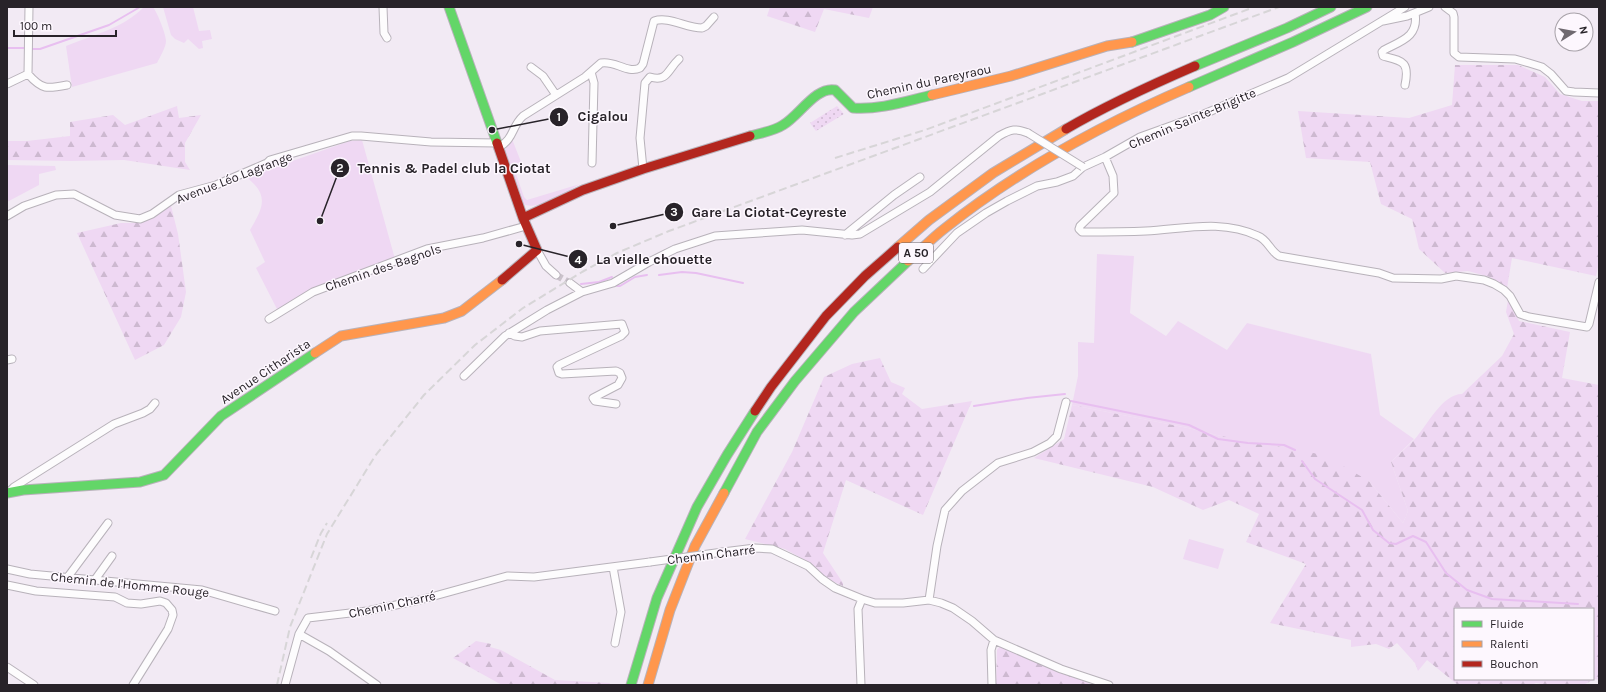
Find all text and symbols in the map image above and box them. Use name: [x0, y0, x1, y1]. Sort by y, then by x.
scale bar: [14, 12, 116, 38]
north arrow: [1554, 12, 1594, 52]
text: 100 m: [20, 19, 52, 33]
text: N: [1576, 25, 1590, 35]
street label: Chemin du Pareyraou: [866, 61, 993, 102]
street label: Chemin Sainte-Brigitte: [1126, 85, 1258, 152]
callout: Cigalou: [549, 104, 636, 130]
text: Cigalou: [578, 108, 628, 125]
text: 1: [557, 110, 561, 124]
street label: Avenue Léo Lagrange: [174, 148, 295, 207]
callout: Tennis & Padel club la Ciotat: [330, 155, 559, 181]
text: Tennis & Padel club la Ciotat: [357, 160, 551, 177]
text: 2: [336, 161, 344, 175]
callout: Gare La Ciotat-Ceyreste: [664, 199, 855, 225]
text: Gare La Ciotat-Ceyreste: [691, 204, 847, 221]
text: 3: [670, 205, 678, 219]
street label: Chemin des Bagnols: [323, 241, 443, 294]
road number: A 50: [899, 243, 933, 263]
callout: La vielle chouette: [568, 246, 720, 272]
text: La vielle chouette: [596, 251, 712, 268]
text: 4: [574, 253, 582, 267]
street label: Avenue Citharista: [218, 336, 313, 407]
street label: Chemin Charré: [666, 542, 756, 567]
street label: Chemin de l'Homme Rouge: [50, 569, 210, 600]
street label: Chemin Charré: [347, 588, 437, 621]
legend: [1454, 608, 1594, 680]
text: Fluide: [1490, 617, 1524, 631]
text: Ralenti: [1490, 637, 1529, 651]
text: Bouchon: [1490, 657, 1539, 671]

